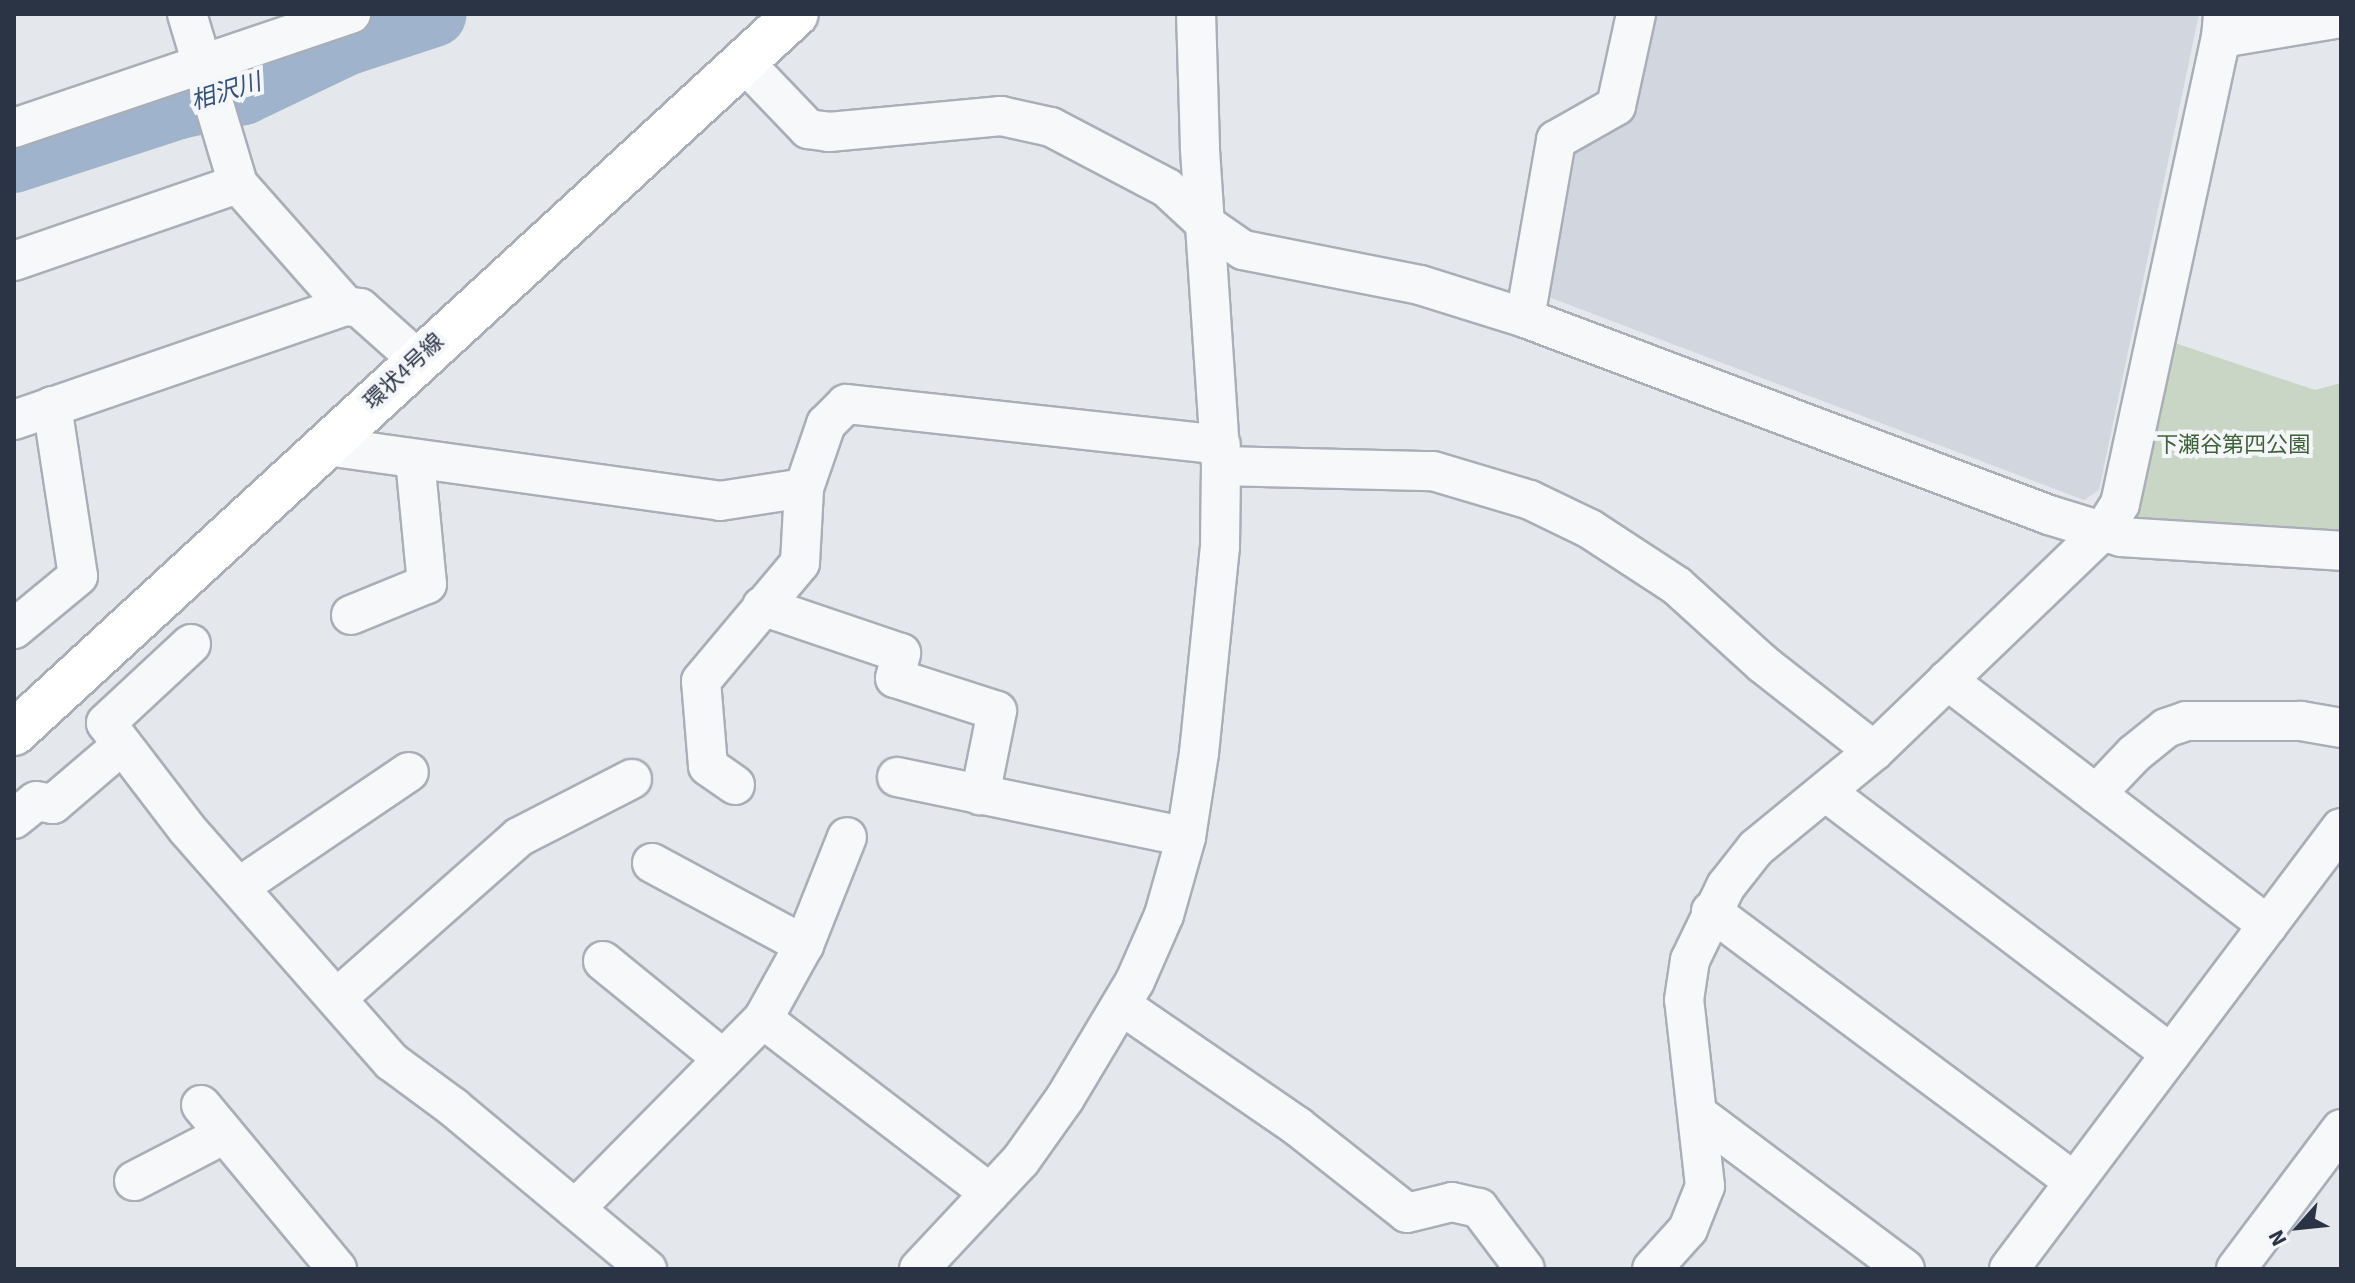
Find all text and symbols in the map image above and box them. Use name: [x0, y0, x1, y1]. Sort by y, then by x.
water label: 相沢川: [187, 68, 265, 116]
street label: 環状4号線: [359, 329, 449, 415]
park label: 下瀬谷第四公園: [2156, 433, 2310, 459]
north arrow: [2259, 1187, 2339, 1267]
text: N: [2260, 1224, 2295, 1252]

